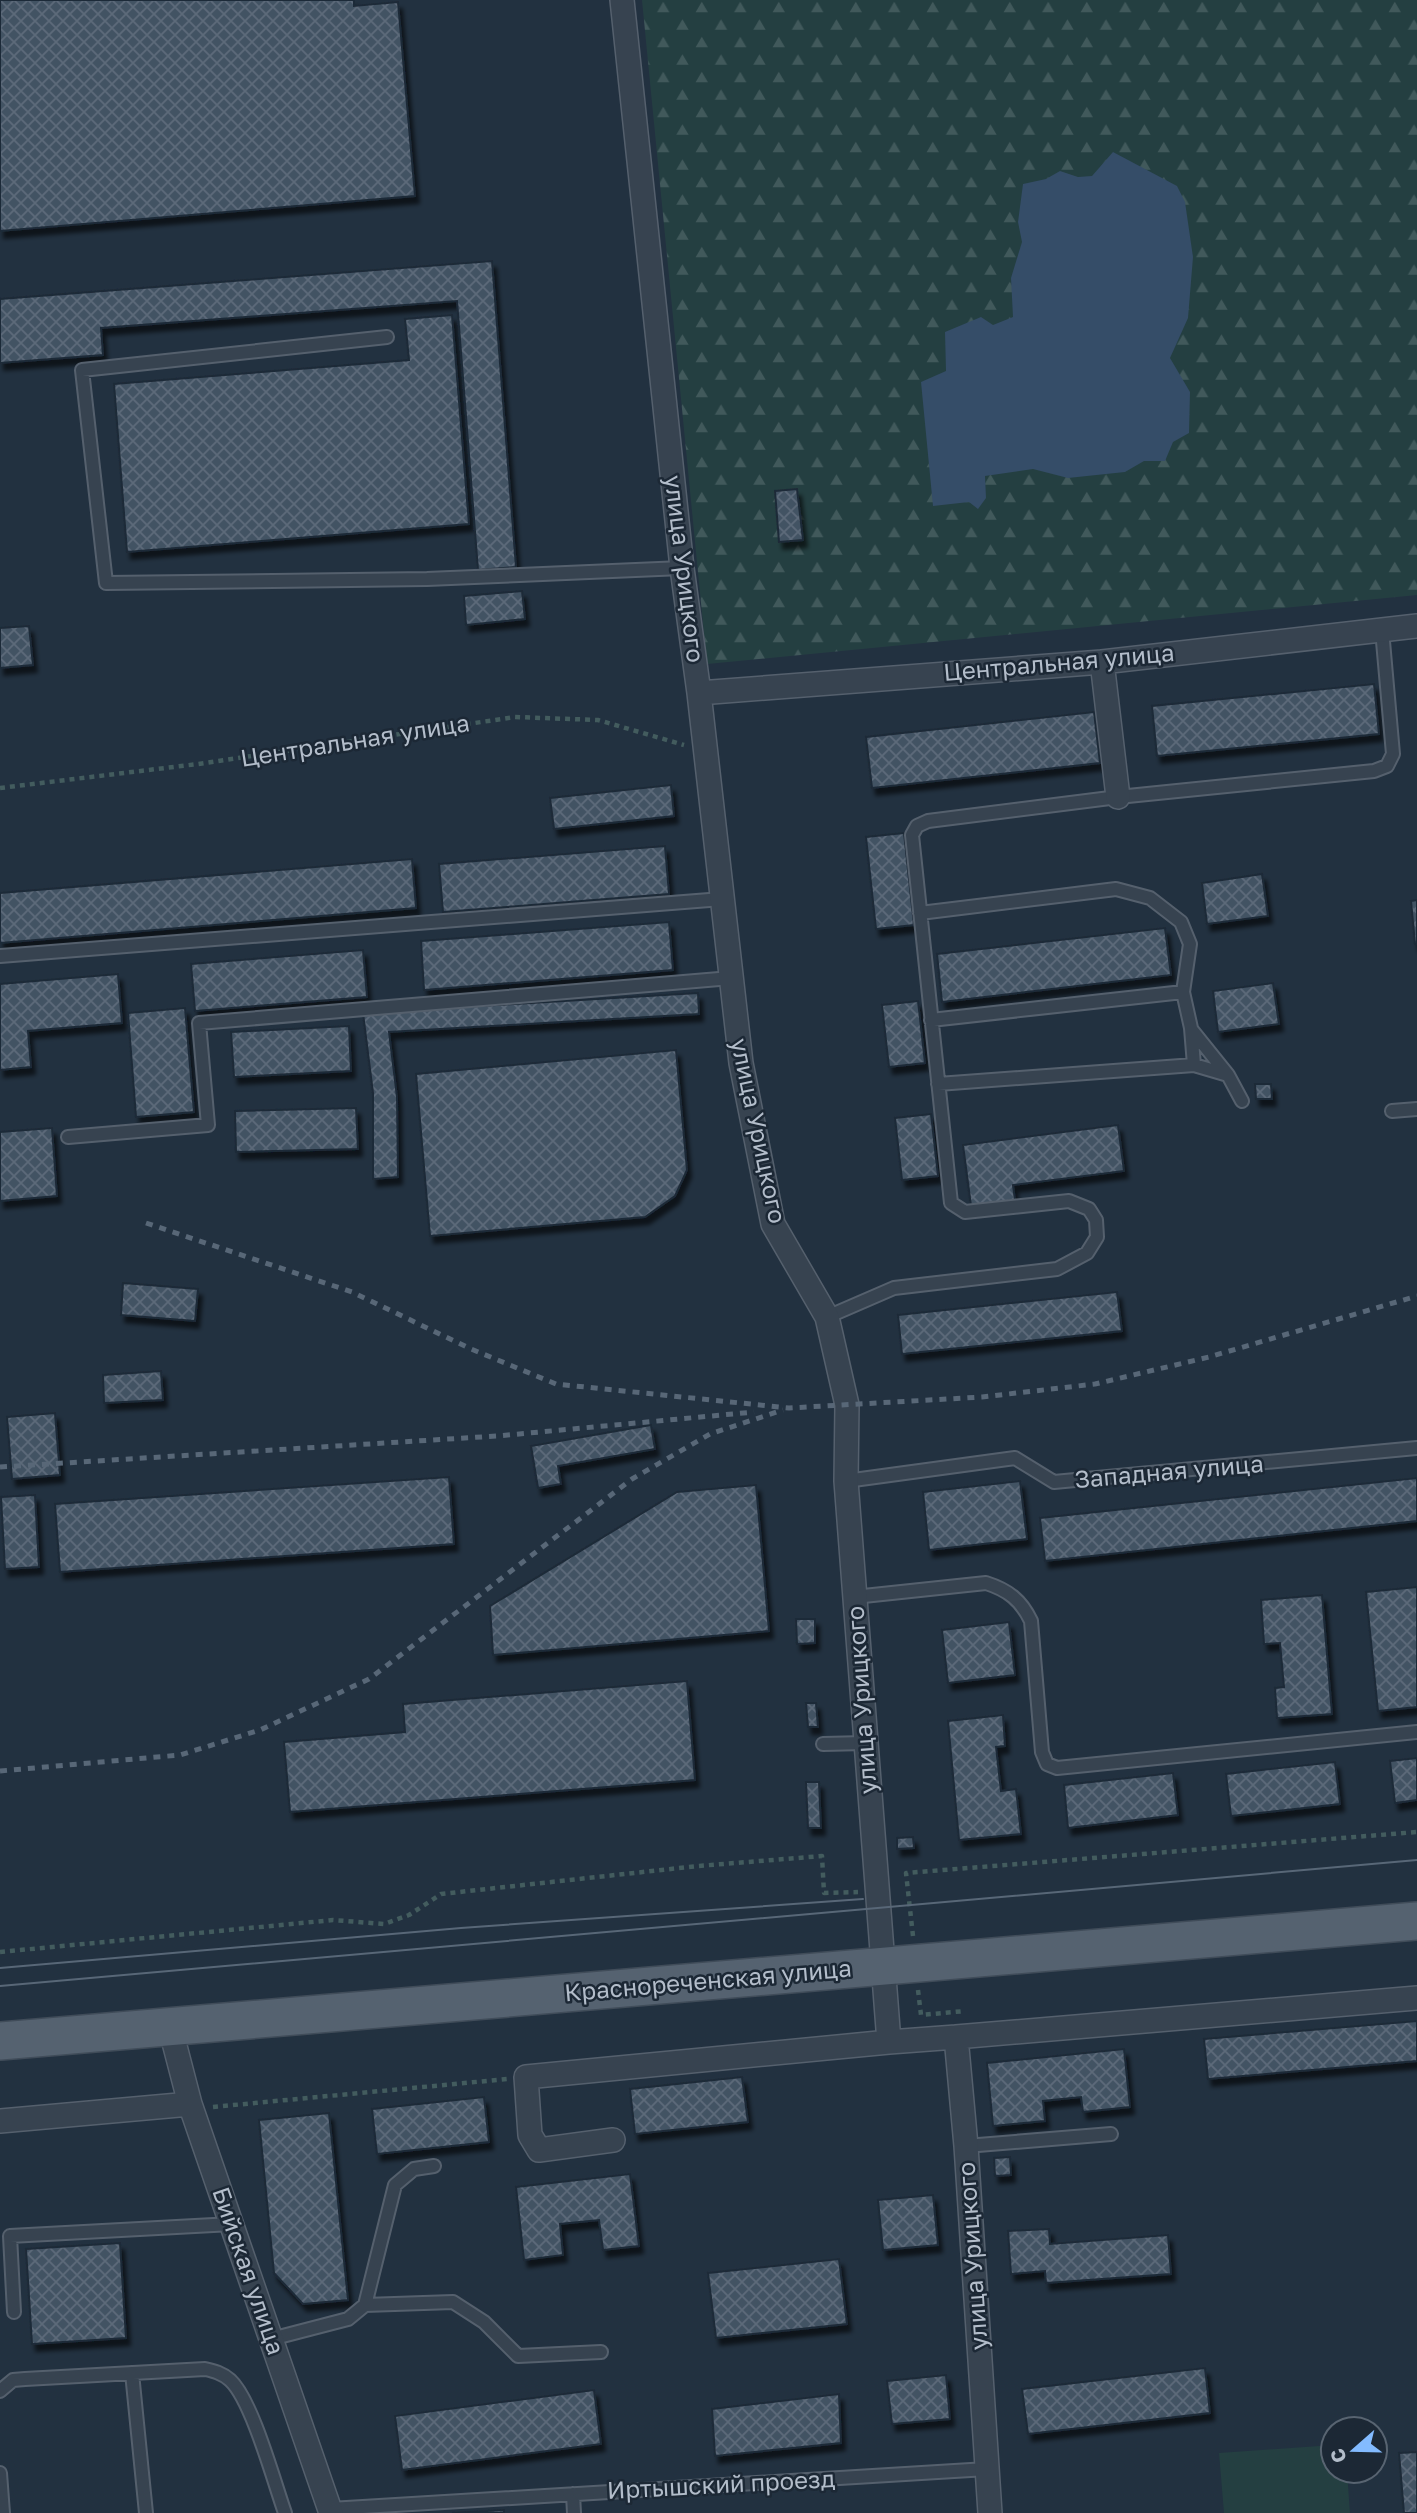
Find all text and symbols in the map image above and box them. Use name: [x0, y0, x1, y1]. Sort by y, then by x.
street label: улица Урицкого: [660, 473, 711, 664]
street label: Центральная улица: [942, 637, 1175, 686]
street label: Центральная улица: [238, 707, 471, 772]
street label: улица Урицкого: [726, 1035, 793, 1226]
street label: Западная улица: [1073, 1448, 1265, 1493]
street label: улица Урицкого: [839, 1605, 882, 1795]
street label: Краснореченская улица: [563, 1953, 853, 2007]
street label: улица Урицкого: [950, 2161, 993, 2351]
street label: Бийская улица: [207, 2183, 292, 2358]
north arrow: [1319, 2415, 1389, 2485]
text: С: [1324, 2446, 1351, 2466]
street label: Иртышский проезд: [606, 2463, 836, 2504]

